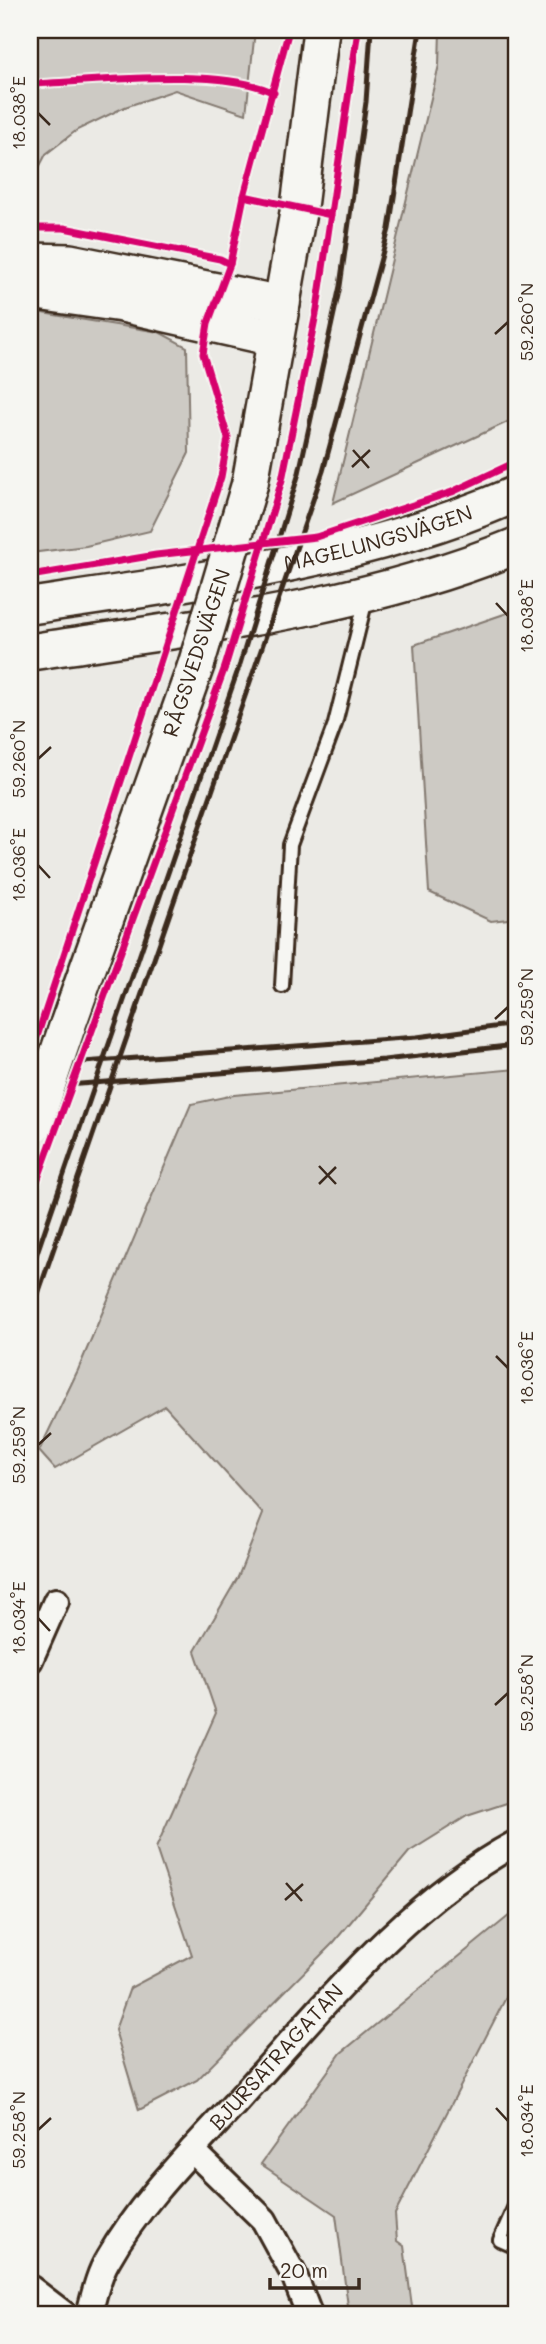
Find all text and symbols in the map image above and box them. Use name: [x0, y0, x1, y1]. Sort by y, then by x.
text: 18.038°E: [6, 76, 30, 150]
text: 59.260°N: [514, 283, 538, 361]
street label: MAGELUNGSVÄGEN: [281, 498, 476, 576]
street label: RÅGSVEDSVÄGEN: [156, 565, 235, 740]
text: 18.038°E: [514, 579, 538, 653]
text: 59.260°N: [6, 720, 30, 798]
text: 18.036°E: [6, 828, 30, 902]
text: 59.259°N: [514, 968, 538, 1046]
text: 18.036°E: [514, 1331, 538, 1405]
text: 59.259°N: [6, 1406, 30, 1484]
text: 18.034°E: [6, 1581, 30, 1655]
text: 59.258°N: [514, 1654, 538, 1732]
street label: BJURSÄTRAGATAN: [203, 1977, 349, 2135]
text: 18.034°E: [514, 2084, 538, 2158]
text: 59.258°N: [6, 2091, 30, 2169]
scale bar: [270, 2246, 359, 2290]
text: 20 m: [280, 2256, 328, 2283]

